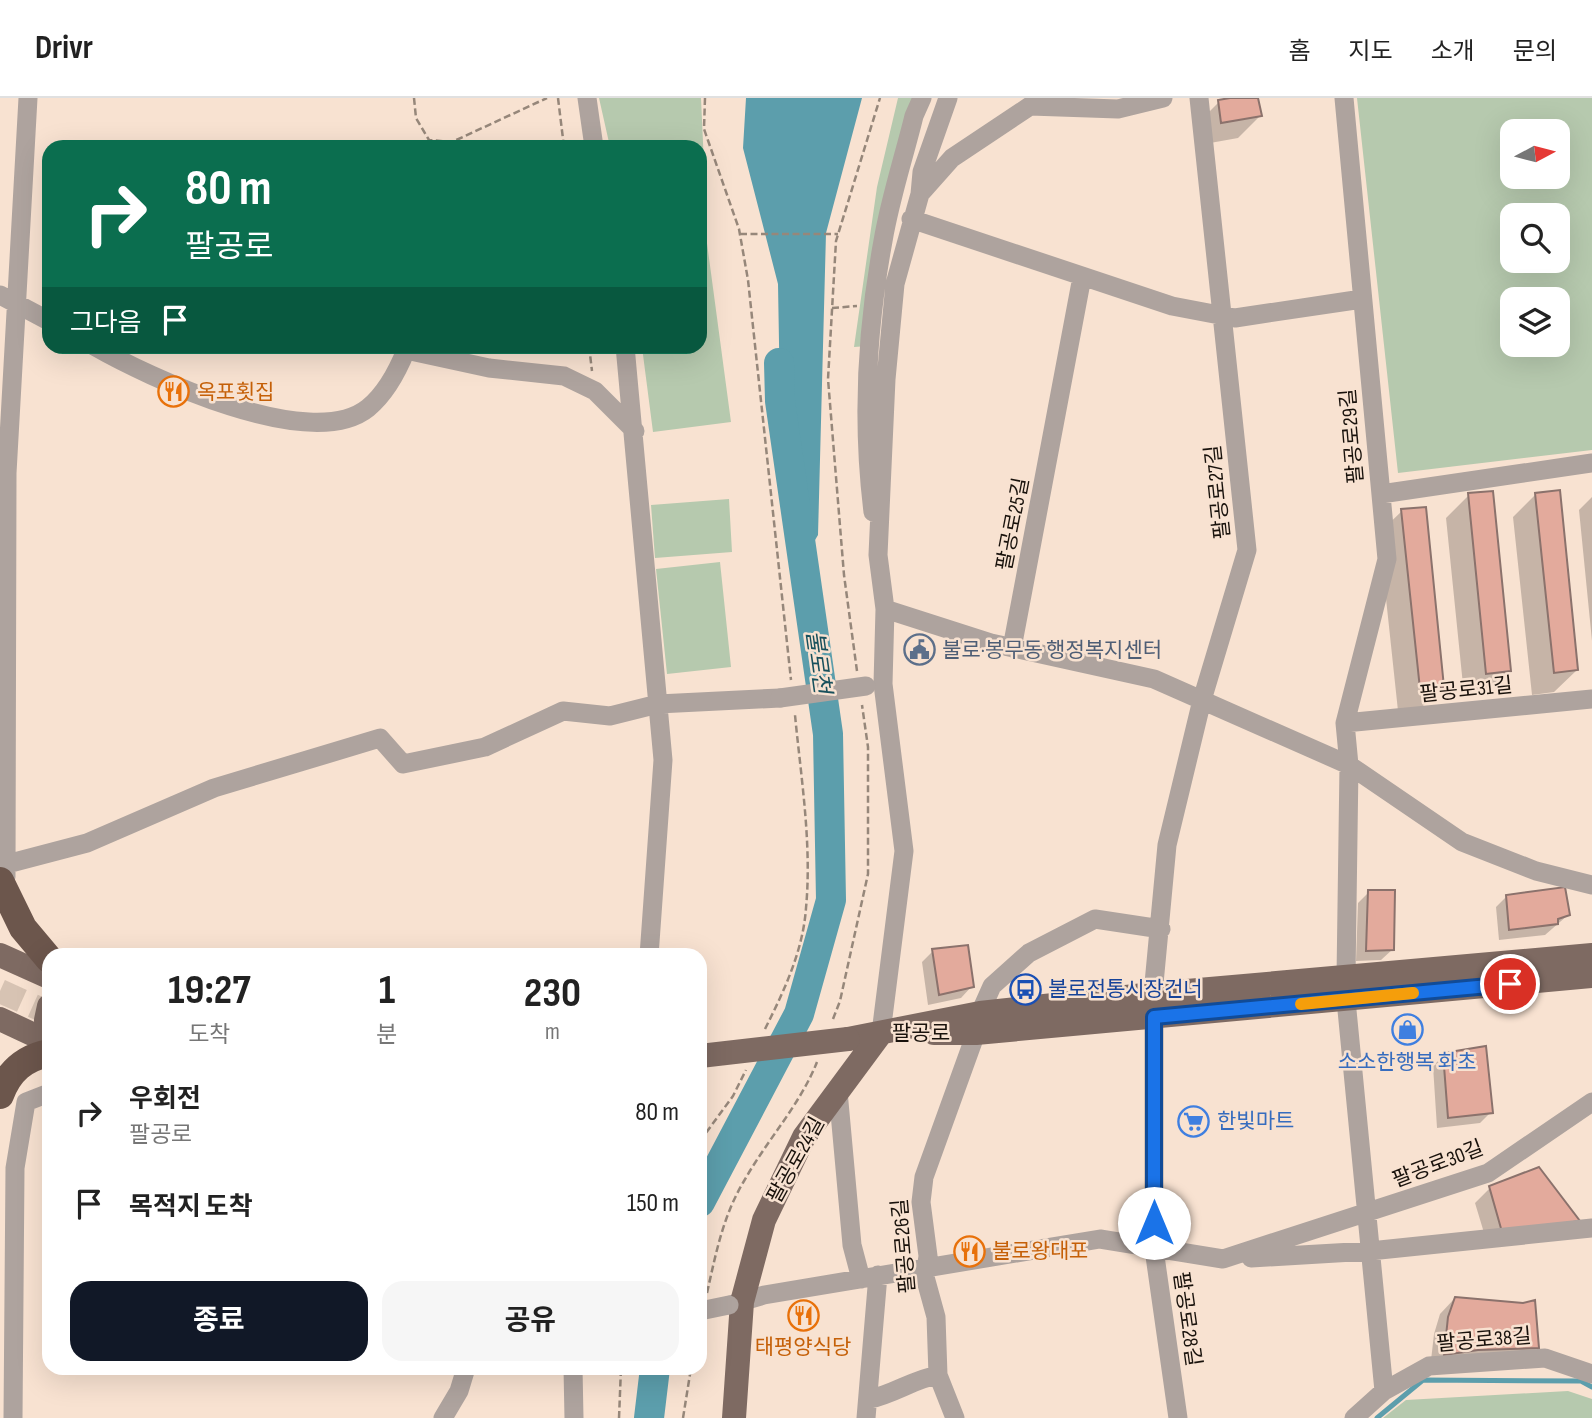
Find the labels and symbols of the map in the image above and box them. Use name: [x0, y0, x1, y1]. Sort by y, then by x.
north arrow: [1500, 119, 1570, 189]
restaurant icon: 옥포횟집: [157, 375, 191, 409]
place label: 옥포횟집: [197, 380, 274, 405]
street label: 팔공로29길: [1335, 387, 1369, 485]
street label: 팔공로27길: [1201, 444, 1235, 540]
street label: 팔공로25길: [992, 475, 1034, 573]
water label: 불로천: [800, 629, 837, 698]
public building icon: 불로·봉무동 행정복지센터: [902, 633, 936, 667]
place label: 불로·봉무동 행정복지센터: [942, 638, 1162, 663]
street label: 팔공로31길: [1418, 673, 1514, 707]
pin: [1480, 954, 1540, 1014]
bus stop icon: 불로전통시장건너: [1008, 972, 1042, 1006]
place label: 불로전통시장건너: [1048, 977, 1203, 1002]
shop icon: 소소한행복 화초: [1390, 1013, 1424, 1047]
street label: 팔공로: [892, 1021, 950, 1046]
place label: 소소한행복 화초: [1338, 1050, 1476, 1075]
supermarket icon: 한빛마트: [1177, 1104, 1211, 1138]
place label: 한빛마트: [1217, 1109, 1294, 1134]
street label: 팔공로24길: [762, 1113, 830, 1207]
street label: 팔공로30길: [1389, 1135, 1487, 1193]
position arrow: [1117, 1186, 1191, 1260]
street label: 팔공로26길: [887, 1198, 921, 1294]
restaurant icon: 불로왕대포: [952, 1234, 986, 1268]
place label: 불로왕대포: [992, 1239, 1089, 1264]
street label: 팔공로28길: [1168, 1270, 1206, 1368]
restaurant icon: 태평양식당: [786, 1298, 820, 1332]
street label: 팔공로38길: [1435, 1323, 1533, 1357]
place label: 태평양식당: [755, 1335, 851, 1360]

